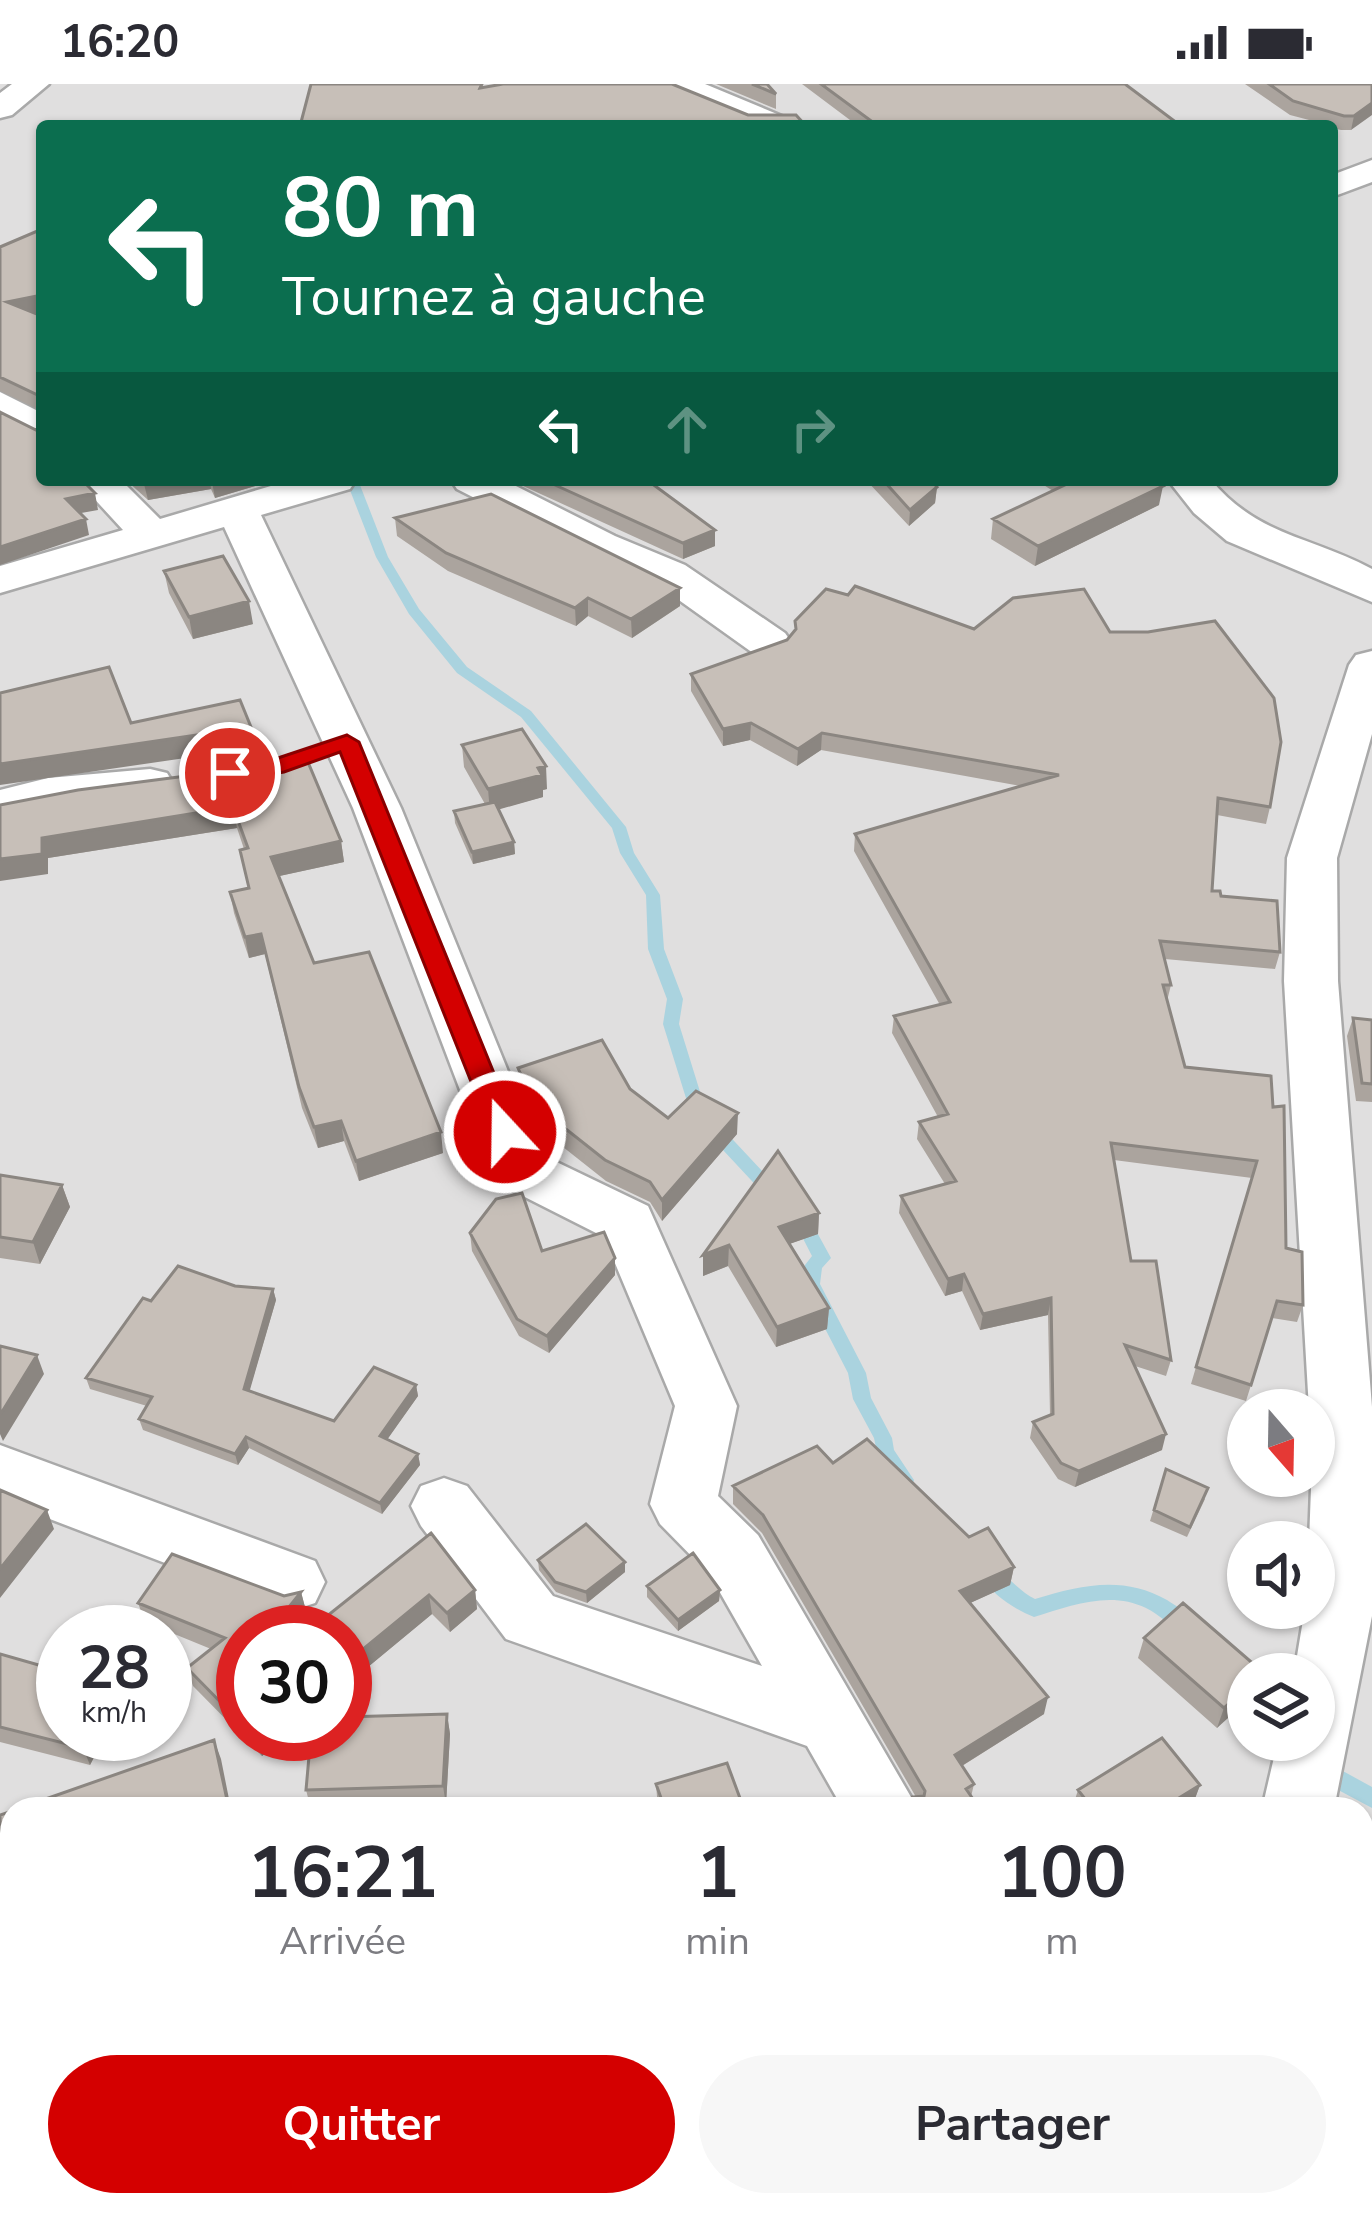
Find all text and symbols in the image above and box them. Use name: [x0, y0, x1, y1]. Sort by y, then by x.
text: 16:20: [60, 12, 179, 73]
text: 80 m: [282, 151, 479, 266]
icon: left: [84, 168, 240, 324]
text: Tournez à gauche: [282, 260, 706, 334]
icon: left: [528, 396, 594, 462]
icon: ahead: [654, 396, 720, 462]
icon: right: [780, 396, 846, 462]
pin: [179, 722, 281, 824]
icon: arrive: [197, 740, 263, 806]
position arrow: [442, 1069, 568, 1195]
north arrow: [1227, 1389, 1335, 1497]
map controls: [1227, 1389, 1335, 1761]
button: sound: [1227, 1521, 1335, 1629]
speed limit sign: 30: [216, 1605, 372, 1761]
text: 28: [78, 1627, 150, 1709]
button: layers: [1227, 1653, 1335, 1761]
text: km/h: [81, 1692, 147, 1733]
text: 16:21: [247, 1824, 438, 1922]
text: 1: [696, 1824, 739, 1922]
text: 100: [997, 1824, 1127, 1922]
text: Arrivée: [279, 1915, 406, 1968]
text: min: [685, 1915, 750, 1968]
text: m: [1045, 1915, 1079, 1968]
button: Quitter: [48, 2055, 675, 2193]
button: Partager: [699, 2055, 1326, 2193]

